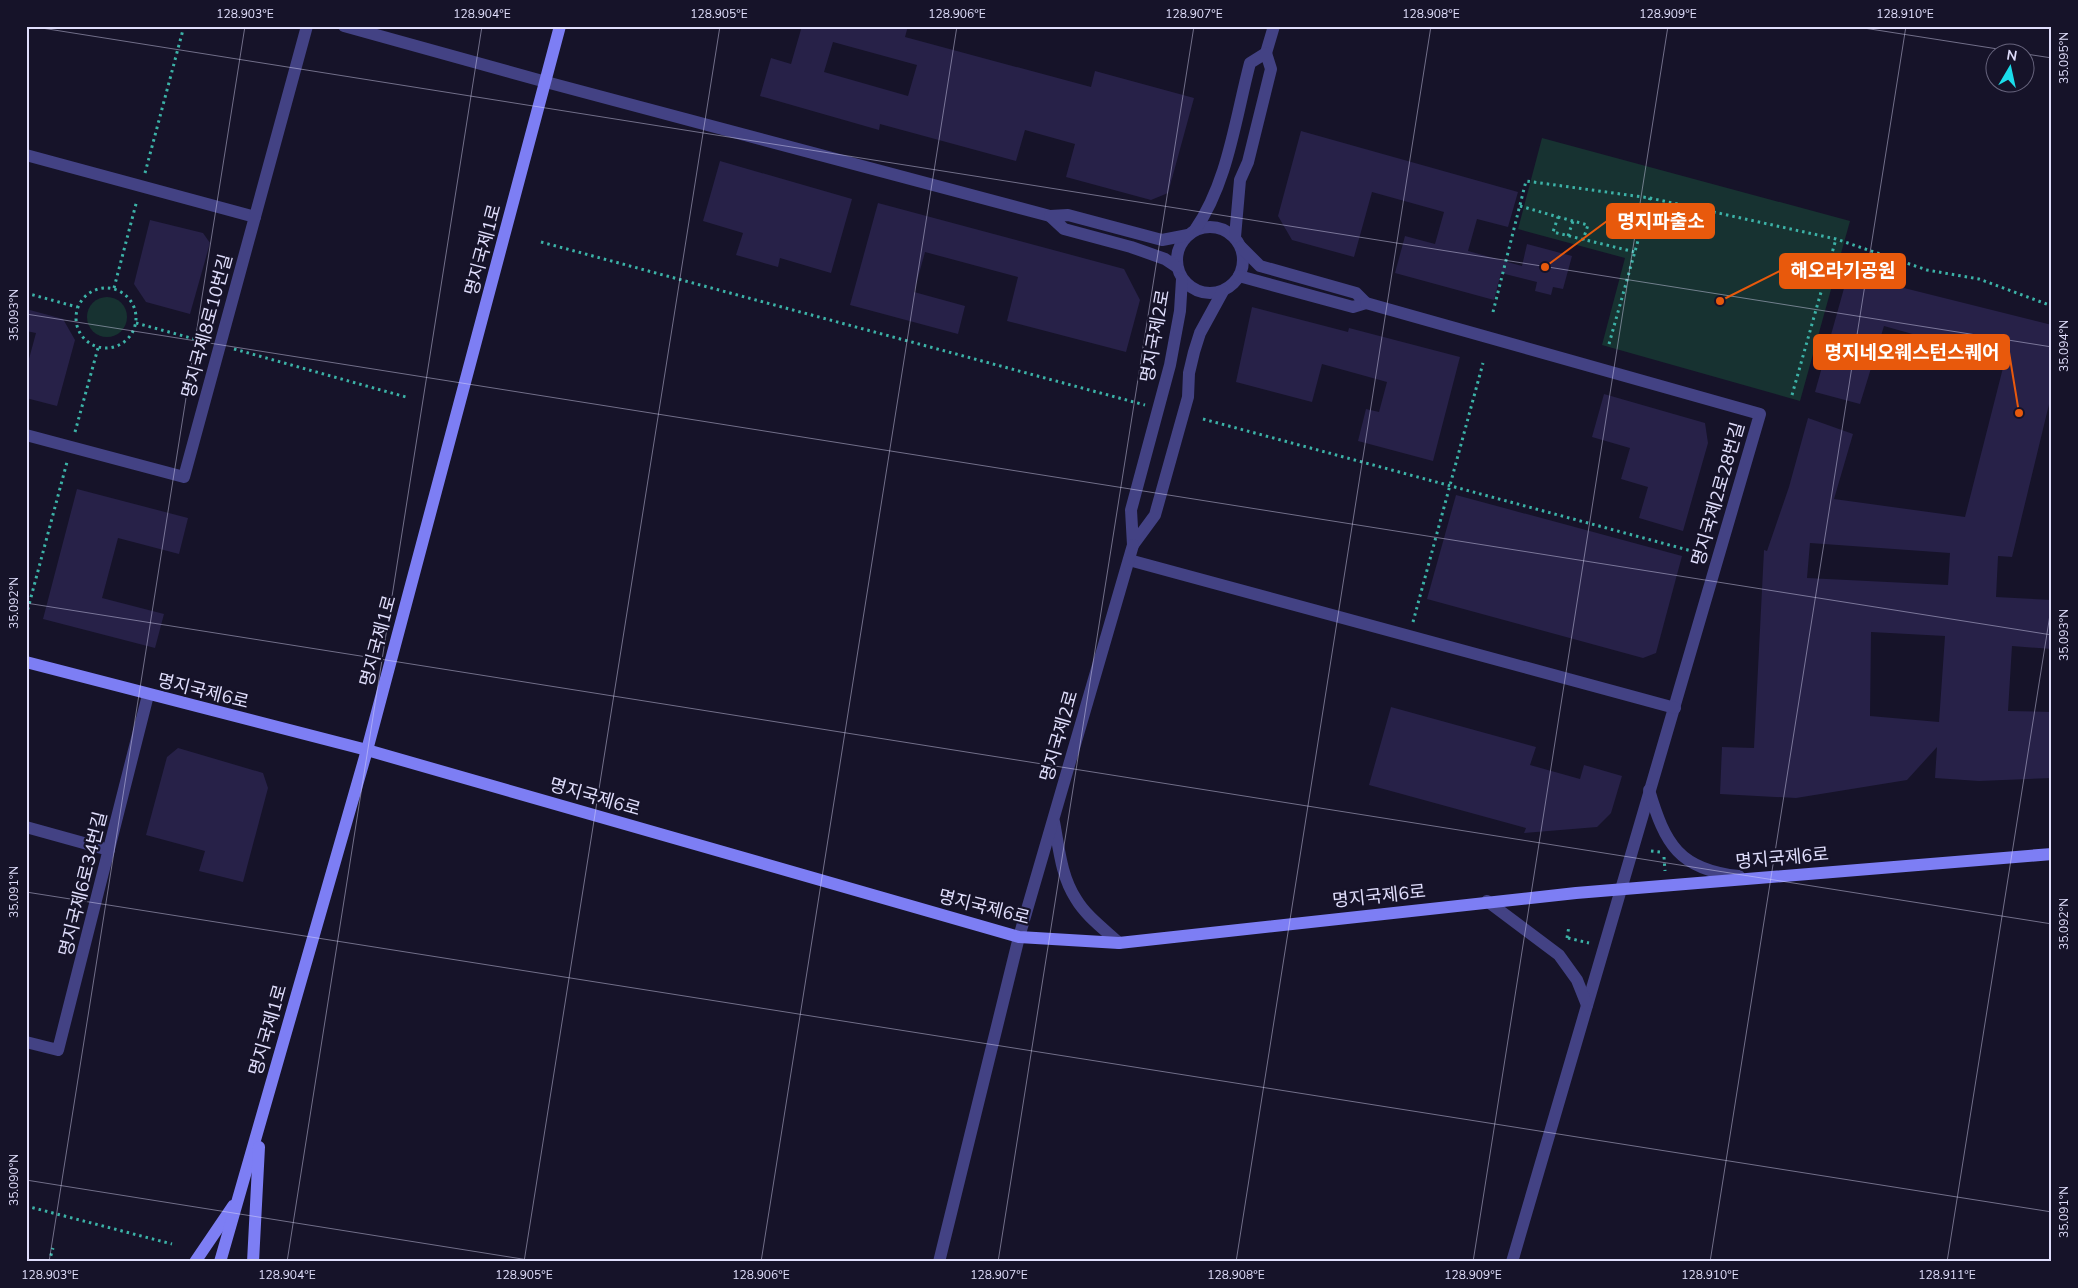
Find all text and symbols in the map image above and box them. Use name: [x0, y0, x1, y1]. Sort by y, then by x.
text: 128.903°E: [216, 6, 274, 22]
text: 128.904°E: [453, 6, 511, 22]
text: 128.905°E: [690, 6, 748, 22]
text: 128.906°E: [928, 6, 986, 22]
text: 128.907°E: [1165, 6, 1223, 22]
text: 128.908°E: [1402, 6, 1460, 22]
text: 128.909°E: [1639, 6, 1697, 22]
text: 128.910°E: [1876, 6, 1934, 22]
text: 35.095°N: [2056, 32, 2072, 84]
north arrow: [1986, 42, 2036, 92]
text: N: [2005, 45, 2019, 66]
street label: 명지국제1로: [459, 202, 507, 298]
callout: 명지파출소: [1607, 204, 1714, 238]
text: 명지파출소: [1617, 209, 1705, 235]
street label: 명지국제8로10번길: [176, 251, 238, 401]
callout: 해오라기공원: [1780, 254, 1905, 288]
text: 해오라기공원: [1791, 258, 1895, 284]
street label: 명지국제2로: [1135, 288, 1175, 384]
text: 35.093°N: [6, 289, 22, 341]
text: 35.094°N: [2056, 320, 2072, 372]
callout: 명지네오웨스턴스퀘어: [1814, 335, 2009, 369]
text: 명지네오웨스턴스퀘어: [1825, 340, 1999, 366]
street label: 명지국제2로28번길: [1686, 419, 1750, 569]
text: 35.092°N: [6, 577, 22, 629]
street label: 명지국제1로: [354, 593, 402, 689]
text: 35.093°N: [2056, 609, 2072, 661]
street label: 명지국제6로: [155, 668, 251, 714]
street label: 명지국제2로: [1035, 688, 1083, 784]
street label: 명지국제6로: [547, 773, 643, 821]
street label: 명지국제6로34번길: [53, 809, 113, 959]
street label: 명지국제6로: [1734, 842, 1830, 874]
text: 35.091°N: [6, 866, 22, 918]
street label: 명지국제6로: [1331, 879, 1427, 913]
street label: 명지국제6로: [936, 884, 1032, 930]
text: 35.092°N: [2056, 898, 2072, 950]
street label: 명지국제1로: [244, 982, 292, 1078]
text: 35.090°N: [6, 1154, 22, 1206]
text: 35.091°N: [2056, 1186, 2072, 1238]
text: 128.903°E: [21, 1267, 79, 1283]
text: 128.904°E: [258, 1267, 316, 1283]
text: 128.905°E: [495, 1267, 553, 1283]
text: 128.906°E: [732, 1267, 790, 1283]
text: 128.907°E: [970, 1267, 1028, 1283]
text: 128.908°E: [1207, 1267, 1265, 1283]
text: 128.909°E: [1444, 1267, 1502, 1283]
text: 128.910°E: [1681, 1267, 1739, 1283]
text: 128.911°E: [1918, 1267, 1976, 1283]

